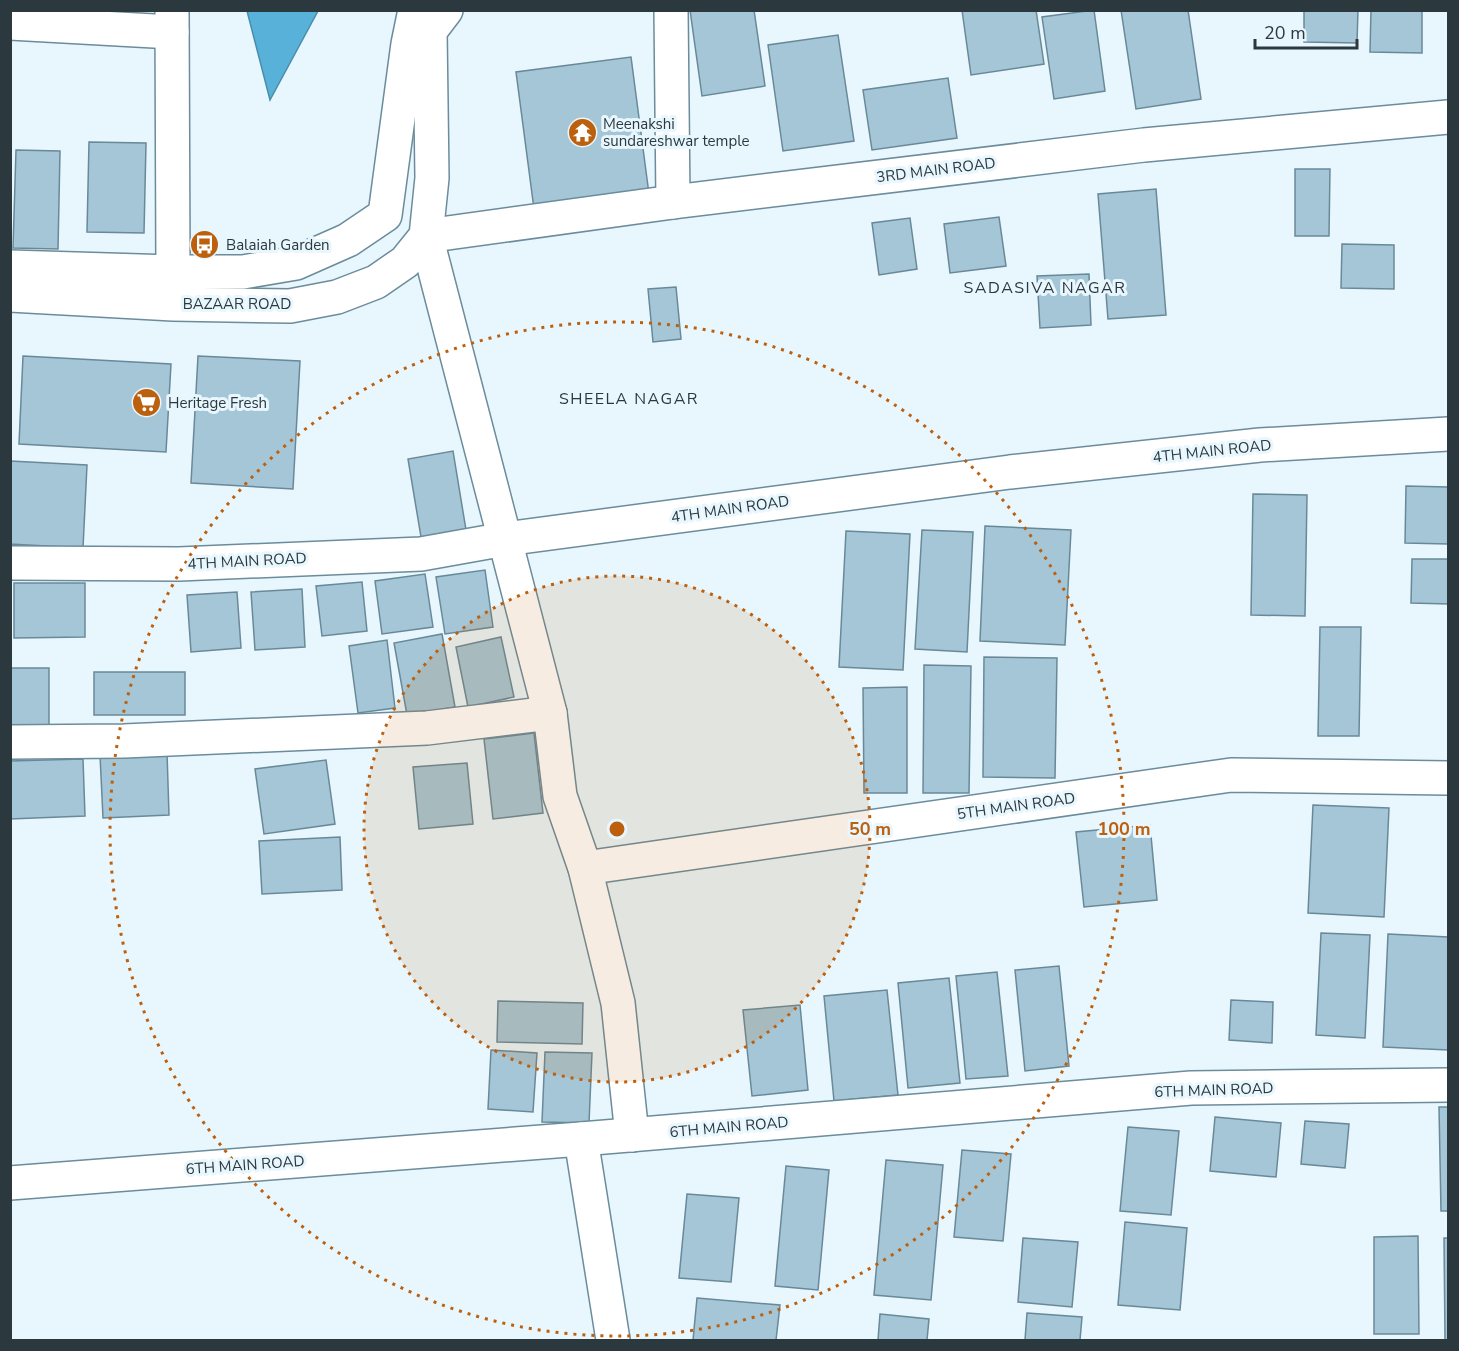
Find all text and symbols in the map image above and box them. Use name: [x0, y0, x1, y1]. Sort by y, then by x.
scale bar: [1255, 12, 1357, 50]
text: 20 m: [1264, 21, 1306, 45]
place label: Meenakshi sundareshwar temple: [603, 114, 750, 151]
temple icon: Meenakshi sundareshwar temple: [566, 117, 598, 149]
street label: 3RD MAIN ROAD: [875, 153, 997, 187]
bus stop icon: Balaiah Garden: [189, 229, 221, 261]
place label: Balaiah Garden: [226, 235, 330, 255]
district label: SADASIVA NAGAR: [964, 277, 1126, 299]
street label: BAZAAR ROAD: [183, 294, 291, 314]
supermarket icon: Heritage Fresh: [131, 387, 163, 419]
district label: SHEELA NAGAR: [559, 388, 699, 410]
place label: Heritage Fresh: [168, 393, 267, 413]
street label: 4TH MAIN ROAD: [1152, 435, 1272, 467]
street label: 4TH MAIN ROAD: [670, 491, 790, 527]
street label: 4TH MAIN ROAD: [187, 548, 307, 574]
street label: 5TH MAIN ROAD: [956, 788, 1076, 824]
text: 50 m: [849, 817, 891, 841]
text: 100 m: [1097, 817, 1151, 841]
centre of rings: [607, 819, 627, 839]
street label: 6TH MAIN ROAD: [1154, 1078, 1274, 1102]
street label: 6TH MAIN ROAD: [669, 1112, 789, 1142]
street label: 6TH MAIN ROAD: [185, 1151, 305, 1179]

